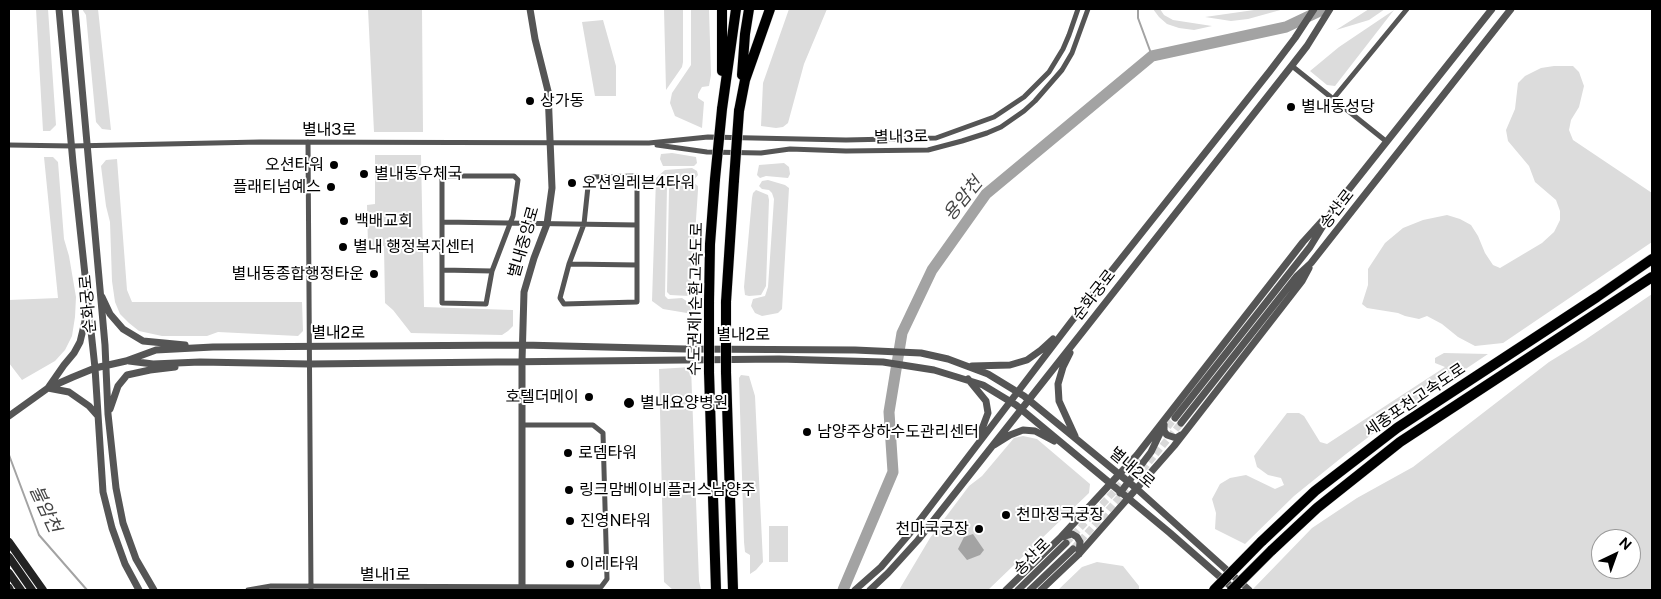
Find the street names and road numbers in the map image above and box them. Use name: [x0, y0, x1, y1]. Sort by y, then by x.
street label: 별내3로: [302, 120, 356, 140]
street label: 별내3로: [874, 127, 928, 147]
street label: 송산로: [1316, 186, 1358, 232]
street label: 별내중앙로: [505, 204, 543, 280]
street label: 수도권제1순환고속도로: [685, 222, 707, 376]
street label: 순화궁로: [1068, 266, 1120, 324]
street label: 순화궁로: [76, 274, 100, 334]
street label: 별내2로: [311, 323, 365, 343]
street label: 별내2로: [716, 325, 770, 345]
street label: 세종포천고속도로: [1361, 359, 1469, 441]
street label: 별내2로: [1105, 443, 1159, 493]
street label: 송산로: [1010, 535, 1054, 579]
street label: 별내1로: [360, 565, 410, 585]

